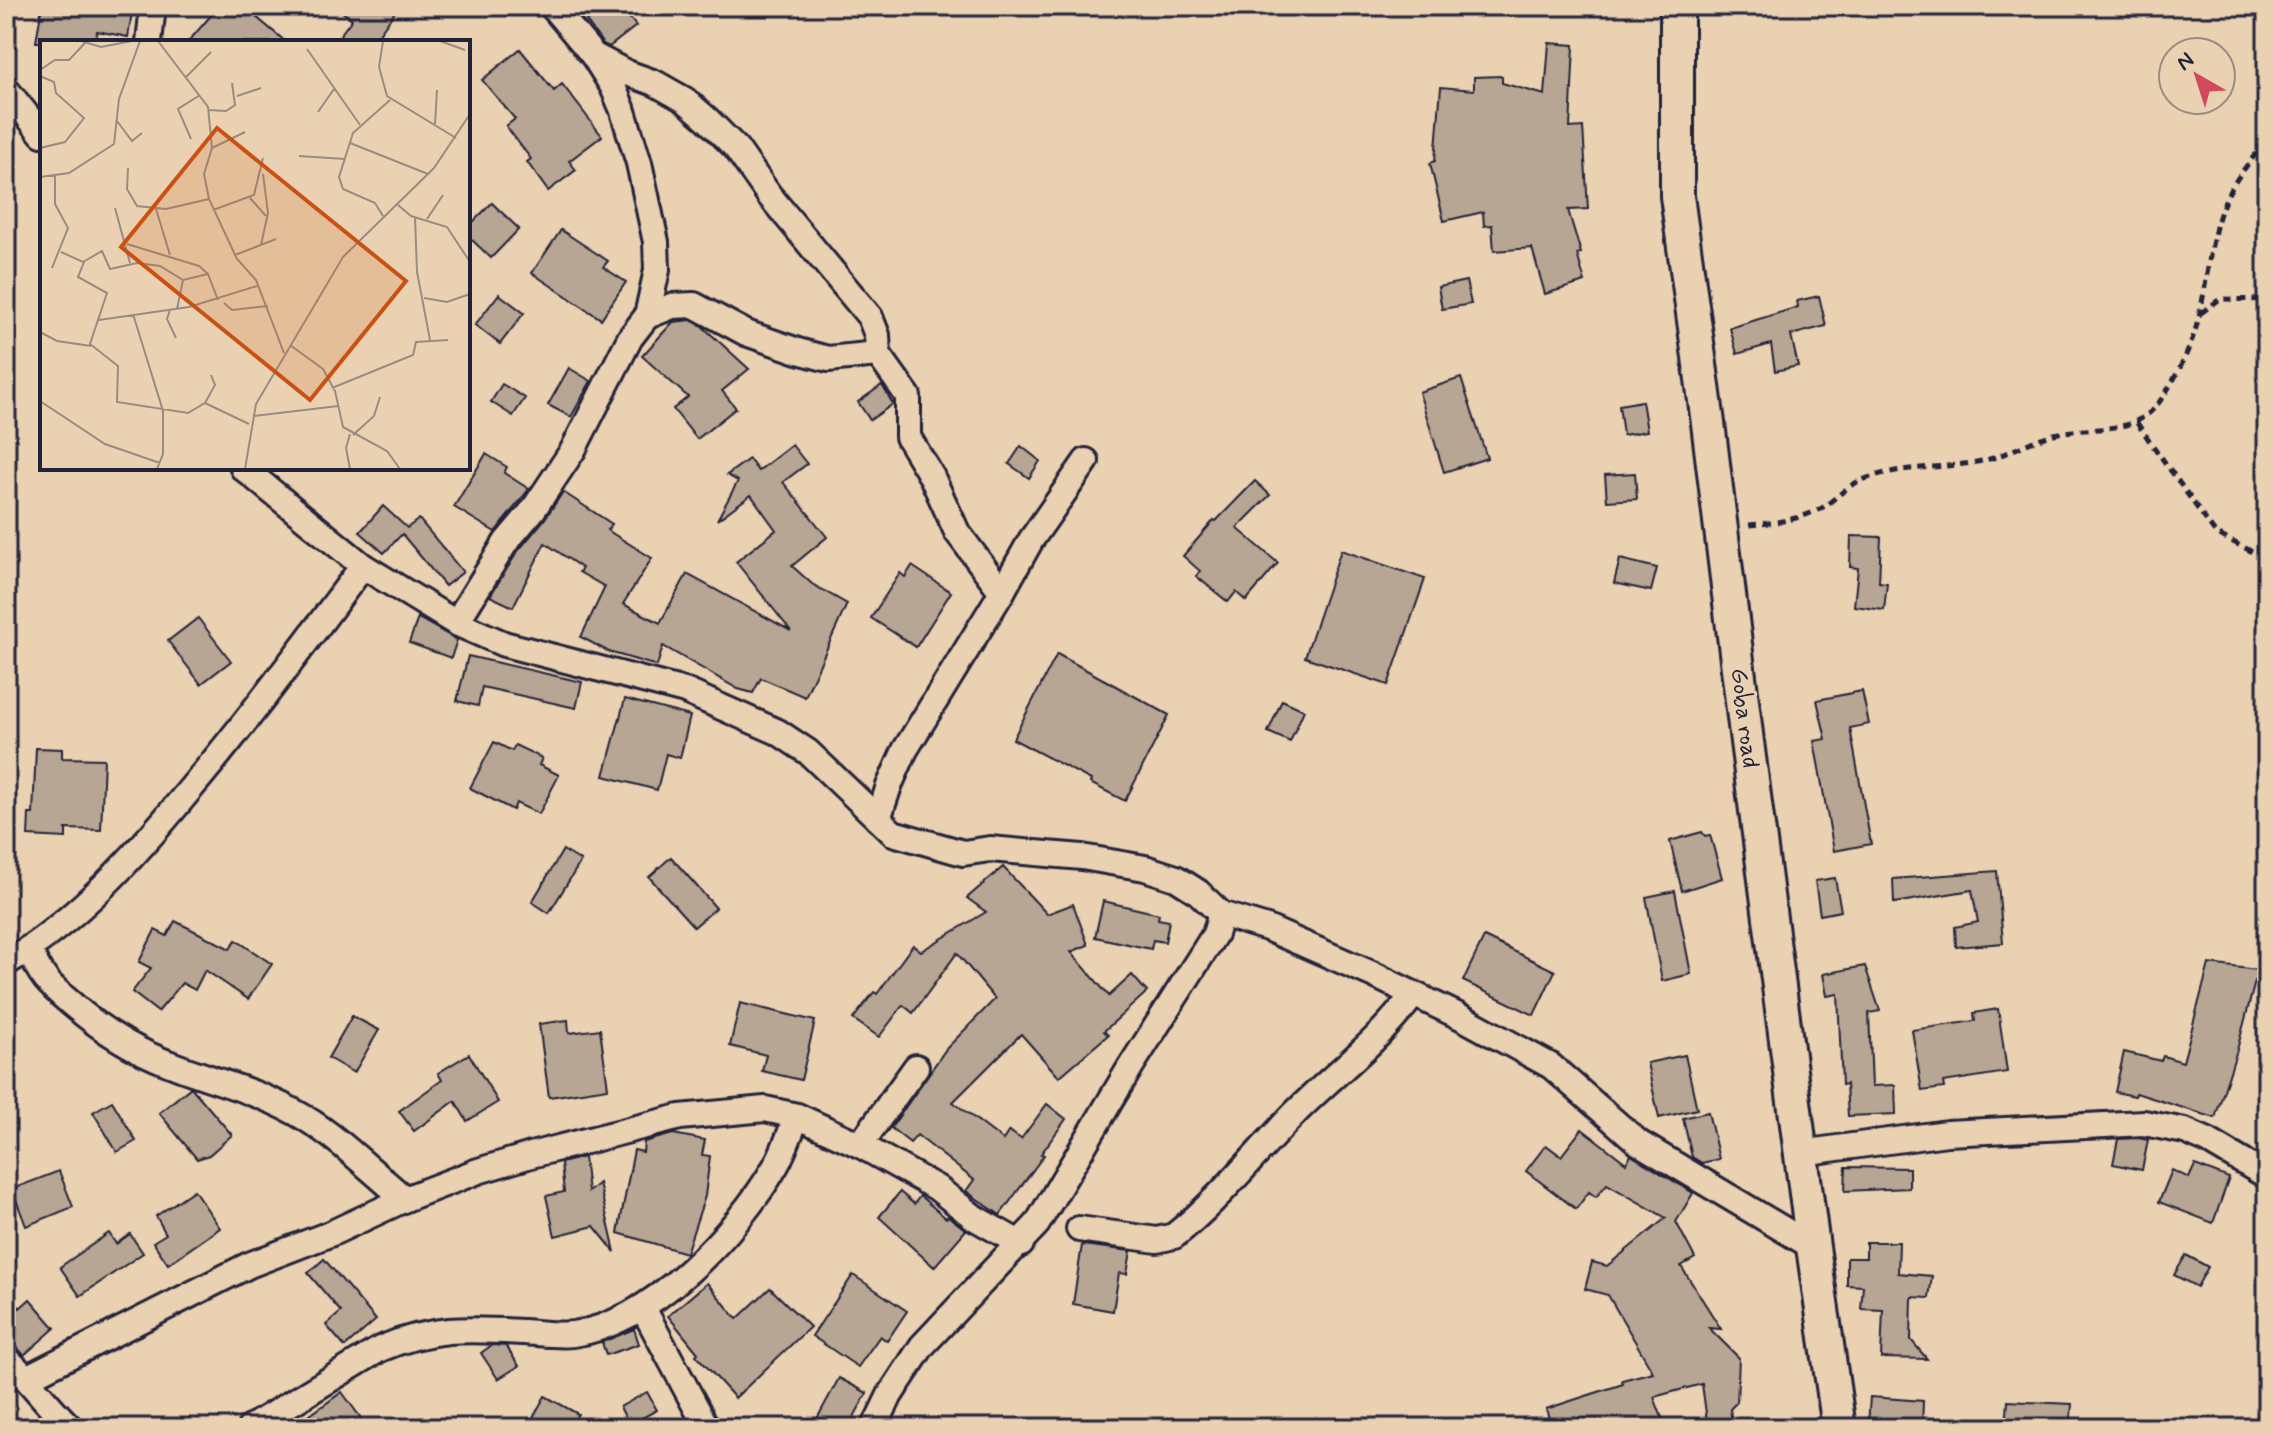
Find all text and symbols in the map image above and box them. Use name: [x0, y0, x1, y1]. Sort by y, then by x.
north arrow: [2157, 36, 2237, 116]
inset map: [40, 40, 470, 470]
text: N: [2171, 47, 2200, 78]
street label: Goba road: [1722, 666, 1766, 770]

